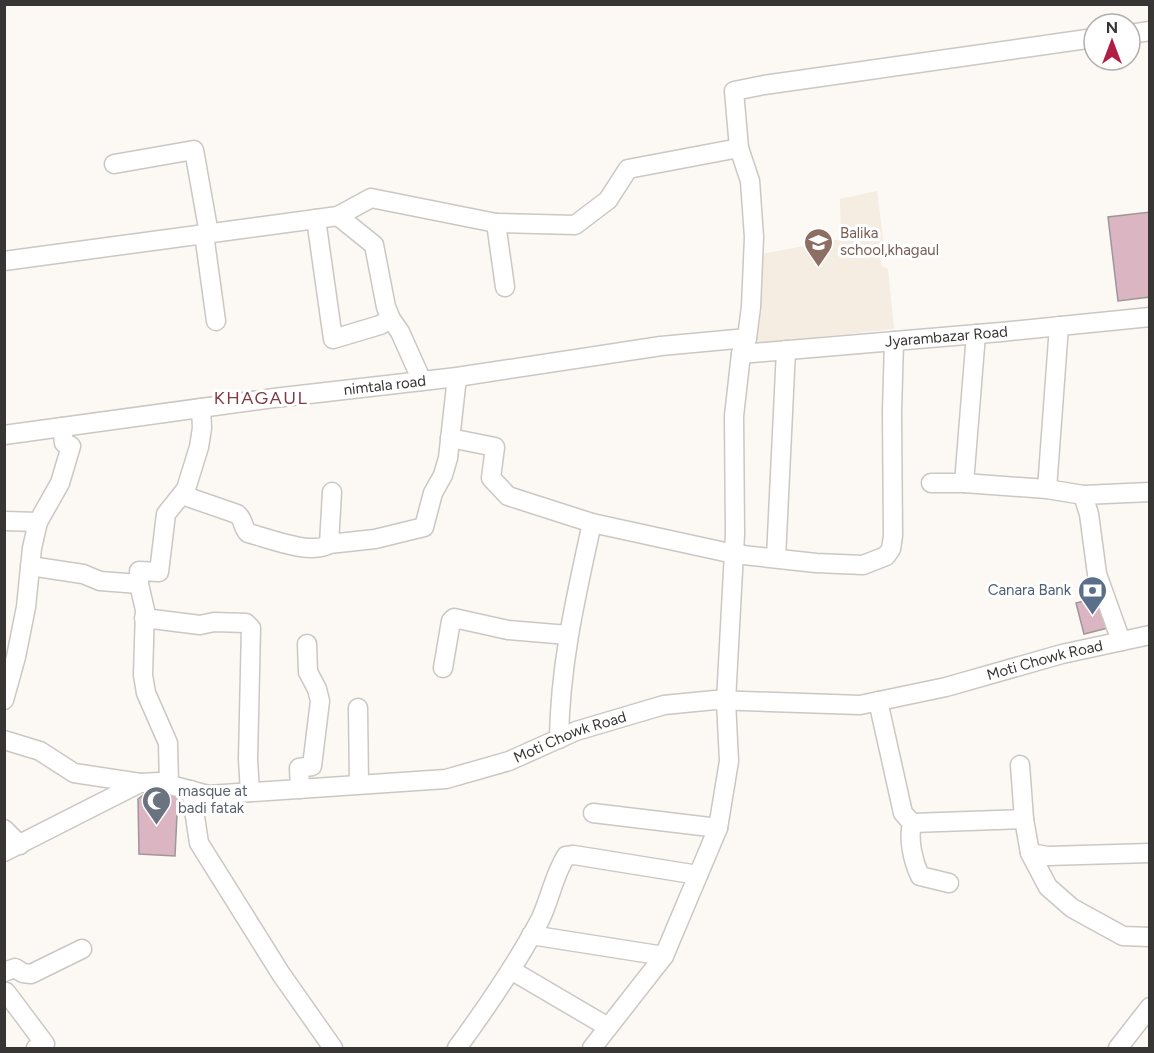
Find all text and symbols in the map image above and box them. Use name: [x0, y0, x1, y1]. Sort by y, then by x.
north arrow: [1082, 12, 1142, 72]
text: N: [1106, 18, 1118, 37]
place label: Balika school,khagaul: [840, 224, 939, 259]
school or university icon: Balika school,khagaul: [803, 226, 835, 268]
street label: Jyarambazar Road: [884, 322, 1009, 351]
street label: nimtala road: [343, 372, 427, 399]
district label: KHAGAUL: [214, 387, 308, 409]
bank icon: Canara Bank: [1076, 574, 1108, 616]
place label: Canara Bank: [988, 581, 1072, 599]
street label: Moti Chowk Road: [985, 636, 1104, 684]
street label: Moti Chowk Road: [511, 708, 628, 767]
place label: masque at badi fatak: [178, 782, 248, 817]
mosque icon: masque at badi fatak: [141, 784, 173, 826]

